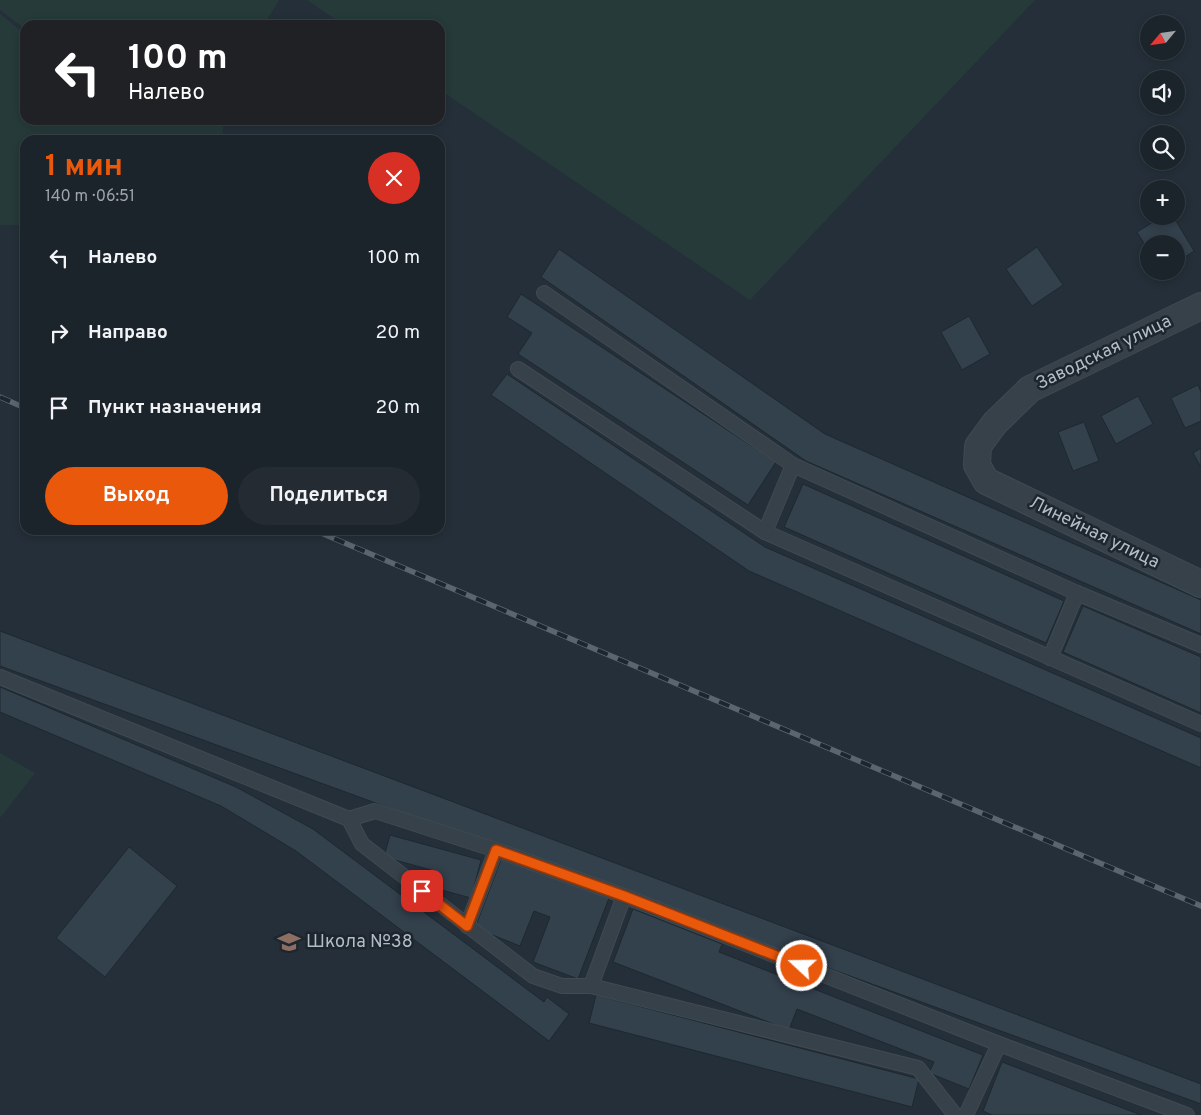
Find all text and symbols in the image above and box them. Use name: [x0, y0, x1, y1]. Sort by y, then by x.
north arrow: [1140, 15, 1185, 60]
map controls: [1140, 15, 1185, 280]
text: 100 m: [128, 37, 228, 81]
icon: left: [45, 40, 110, 105]
button: sound: [1140, 70, 1185, 115]
text: Налево: [128, 80, 205, 107]
button: search: [1140, 125, 1185, 170]
text: 1 мин: [45, 149, 123, 186]
button: close: [368, 152, 420, 204]
button: +: [1140, 180, 1185, 225]
text: 140 m · 06:51: [45, 187, 135, 207]
button: −: [1140, 235, 1185, 280]
icon: left: [45, 244, 73, 272]
text: Налево: [88, 246, 157, 270]
text: 100 m: [368, 246, 420, 270]
street label: Заводская улица: [1032, 310, 1176, 396]
icon: right: [45, 319, 73, 347]
text: Направо: [88, 321, 168, 345]
text: 20 m: [376, 321, 420, 345]
icon: arrive: [45, 394, 73, 422]
text: Пункт назначения: [88, 396, 262, 420]
text: 20 m: [376, 396, 420, 420]
button: Выход: [45, 467, 228, 525]
button: Поделиться: [238, 467, 420, 525]
street label: Линейная улица: [1025, 492, 1163, 574]
pin: [401, 870, 443, 912]
icon: arrive: [408, 877, 436, 905]
school or university icon: Школа №38: [276, 929, 302, 955]
place label: Школа №38: [306, 931, 413, 954]
position arrow: [775, 939, 827, 991]

